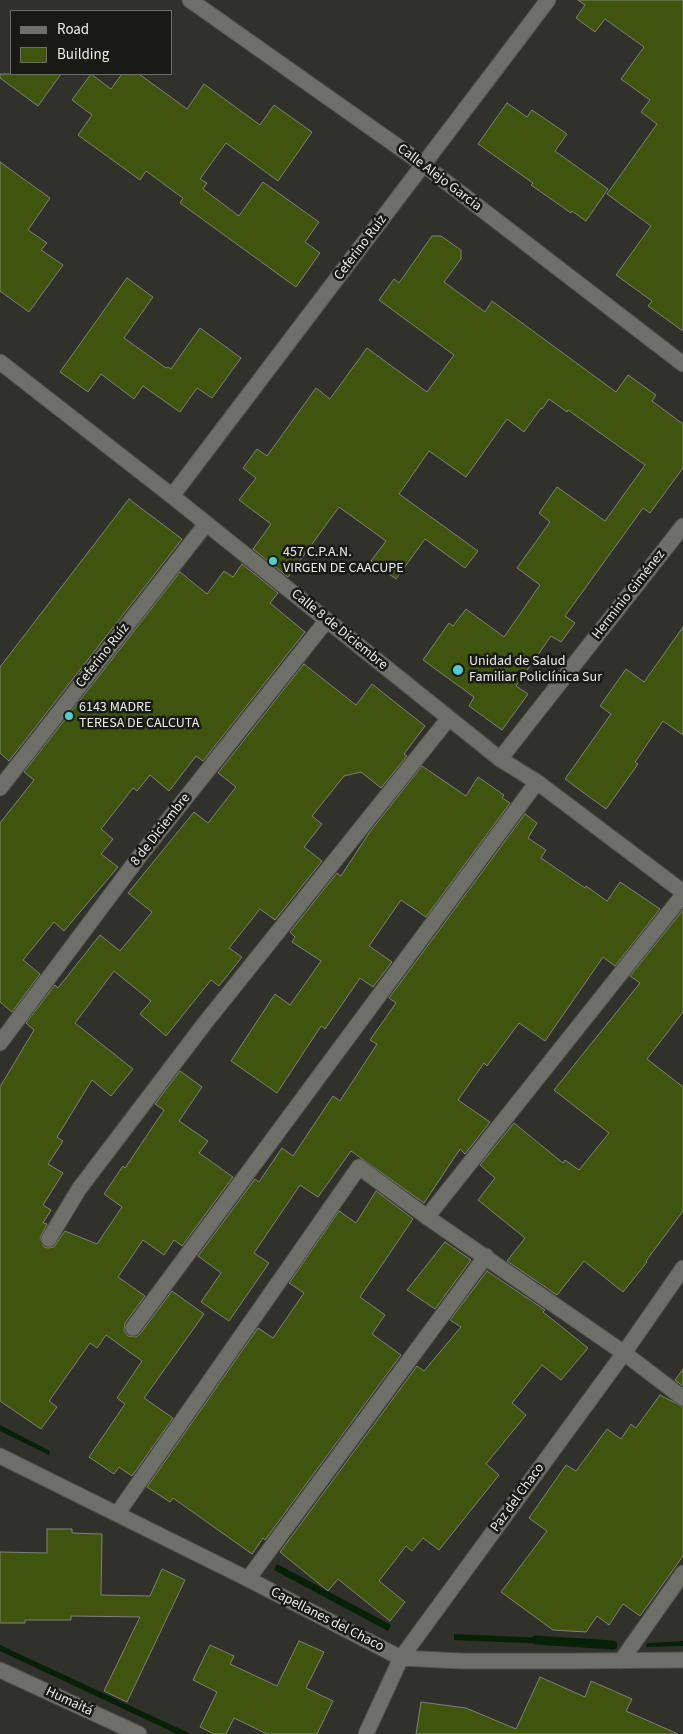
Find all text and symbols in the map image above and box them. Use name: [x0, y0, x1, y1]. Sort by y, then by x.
legend: [10, 10, 172, 75]
text: Road: [57, 19, 89, 40]
text: Building: [57, 44, 109, 65]
street label: Calle Alejo Garcia: [394, 141, 484, 215]
street label: Ceferino Ruíz: [331, 212, 391, 284]
place label: 457 C.P.A.N. VIRGEN DE CAACUPE: [283, 545, 404, 578]
street label: Herminio Giménez: [589, 547, 669, 643]
marker: 457 C.P.A.N. VIRGEN DE CAACUPE: [267, 555, 279, 567]
street label: Calle 8 de Diciembre: [287, 586, 391, 674]
street label: Ceferino Ruíz: [73, 620, 133, 692]
place label: Unidad de Salud Familiar Policlínica Sur: [469, 654, 602, 686]
marker: Unidad de Salud Familiar Policlínica Sur: [451, 663, 465, 677]
place label: 6143 MADRE TERESA DE CALCUTA: [79, 700, 199, 732]
marker: 6143 MADRE TERESA DE CALCUTA: [63, 710, 75, 722]
street label: 8 de Diciembre: [128, 791, 194, 869]
street label: Paz del Chaco: [488, 1460, 548, 1536]
street label: Capellanes del Chaco: [268, 1584, 386, 1656]
street label: Humaitá: [43, 1684, 95, 1720]

